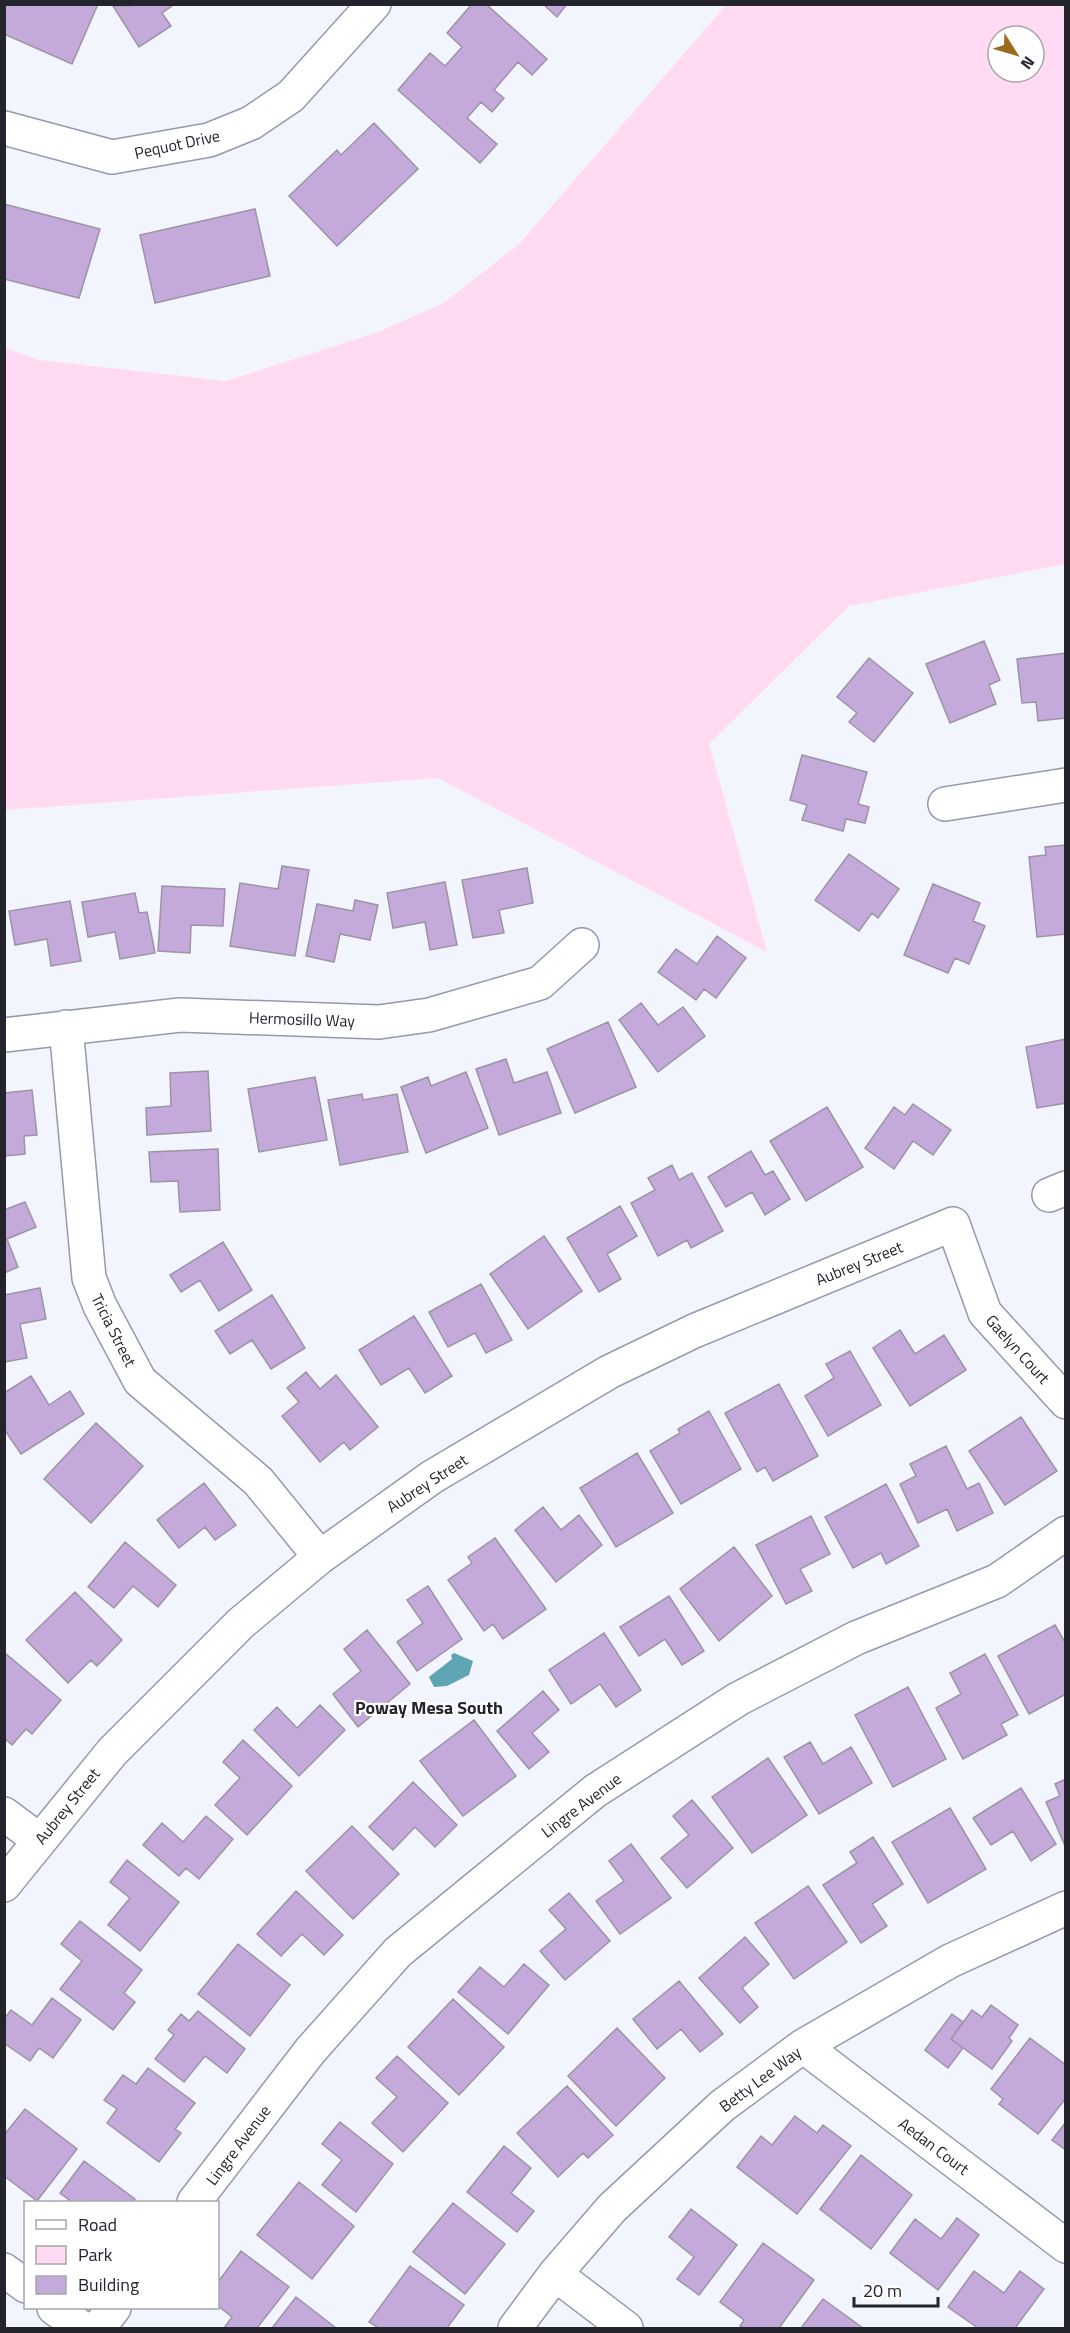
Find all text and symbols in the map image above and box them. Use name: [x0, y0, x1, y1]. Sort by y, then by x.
north arrow: [986, 24, 1046, 84]
text: N: [1015, 51, 1041, 75]
street label: Pequot Drive: [132, 123, 222, 165]
street label: Hermosillo Way: [249, 1005, 356, 1033]
street label: Aubrey Street: [812, 1234, 907, 1291]
street label: Tricia Street: [85, 1289, 143, 1371]
street label: Gaelyn Court: [980, 1309, 1056, 1389]
street label: Aubrey Street: [382, 1448, 473, 1518]
district label: Poway Mesa South: [355, 1694, 503, 1721]
street label: Aubrey Street: [29, 1762, 106, 1849]
street label: Lingre Avenue: [536, 1767, 626, 1843]
street label: Betty Lee Way: [714, 2040, 806, 2118]
street label: Lingre Avenue: [200, 2100, 276, 2190]
street label: Aedan Court: [894, 2112, 975, 2181]
legend: [24, 2201, 219, 2309]
text: Road: [78, 2211, 117, 2238]
text: Park: [78, 2241, 113, 2268]
scale bar: [854, 2270, 938, 2308]
text: Building: [78, 2271, 139, 2298]
text: 20 m: [863, 2277, 902, 2304]

